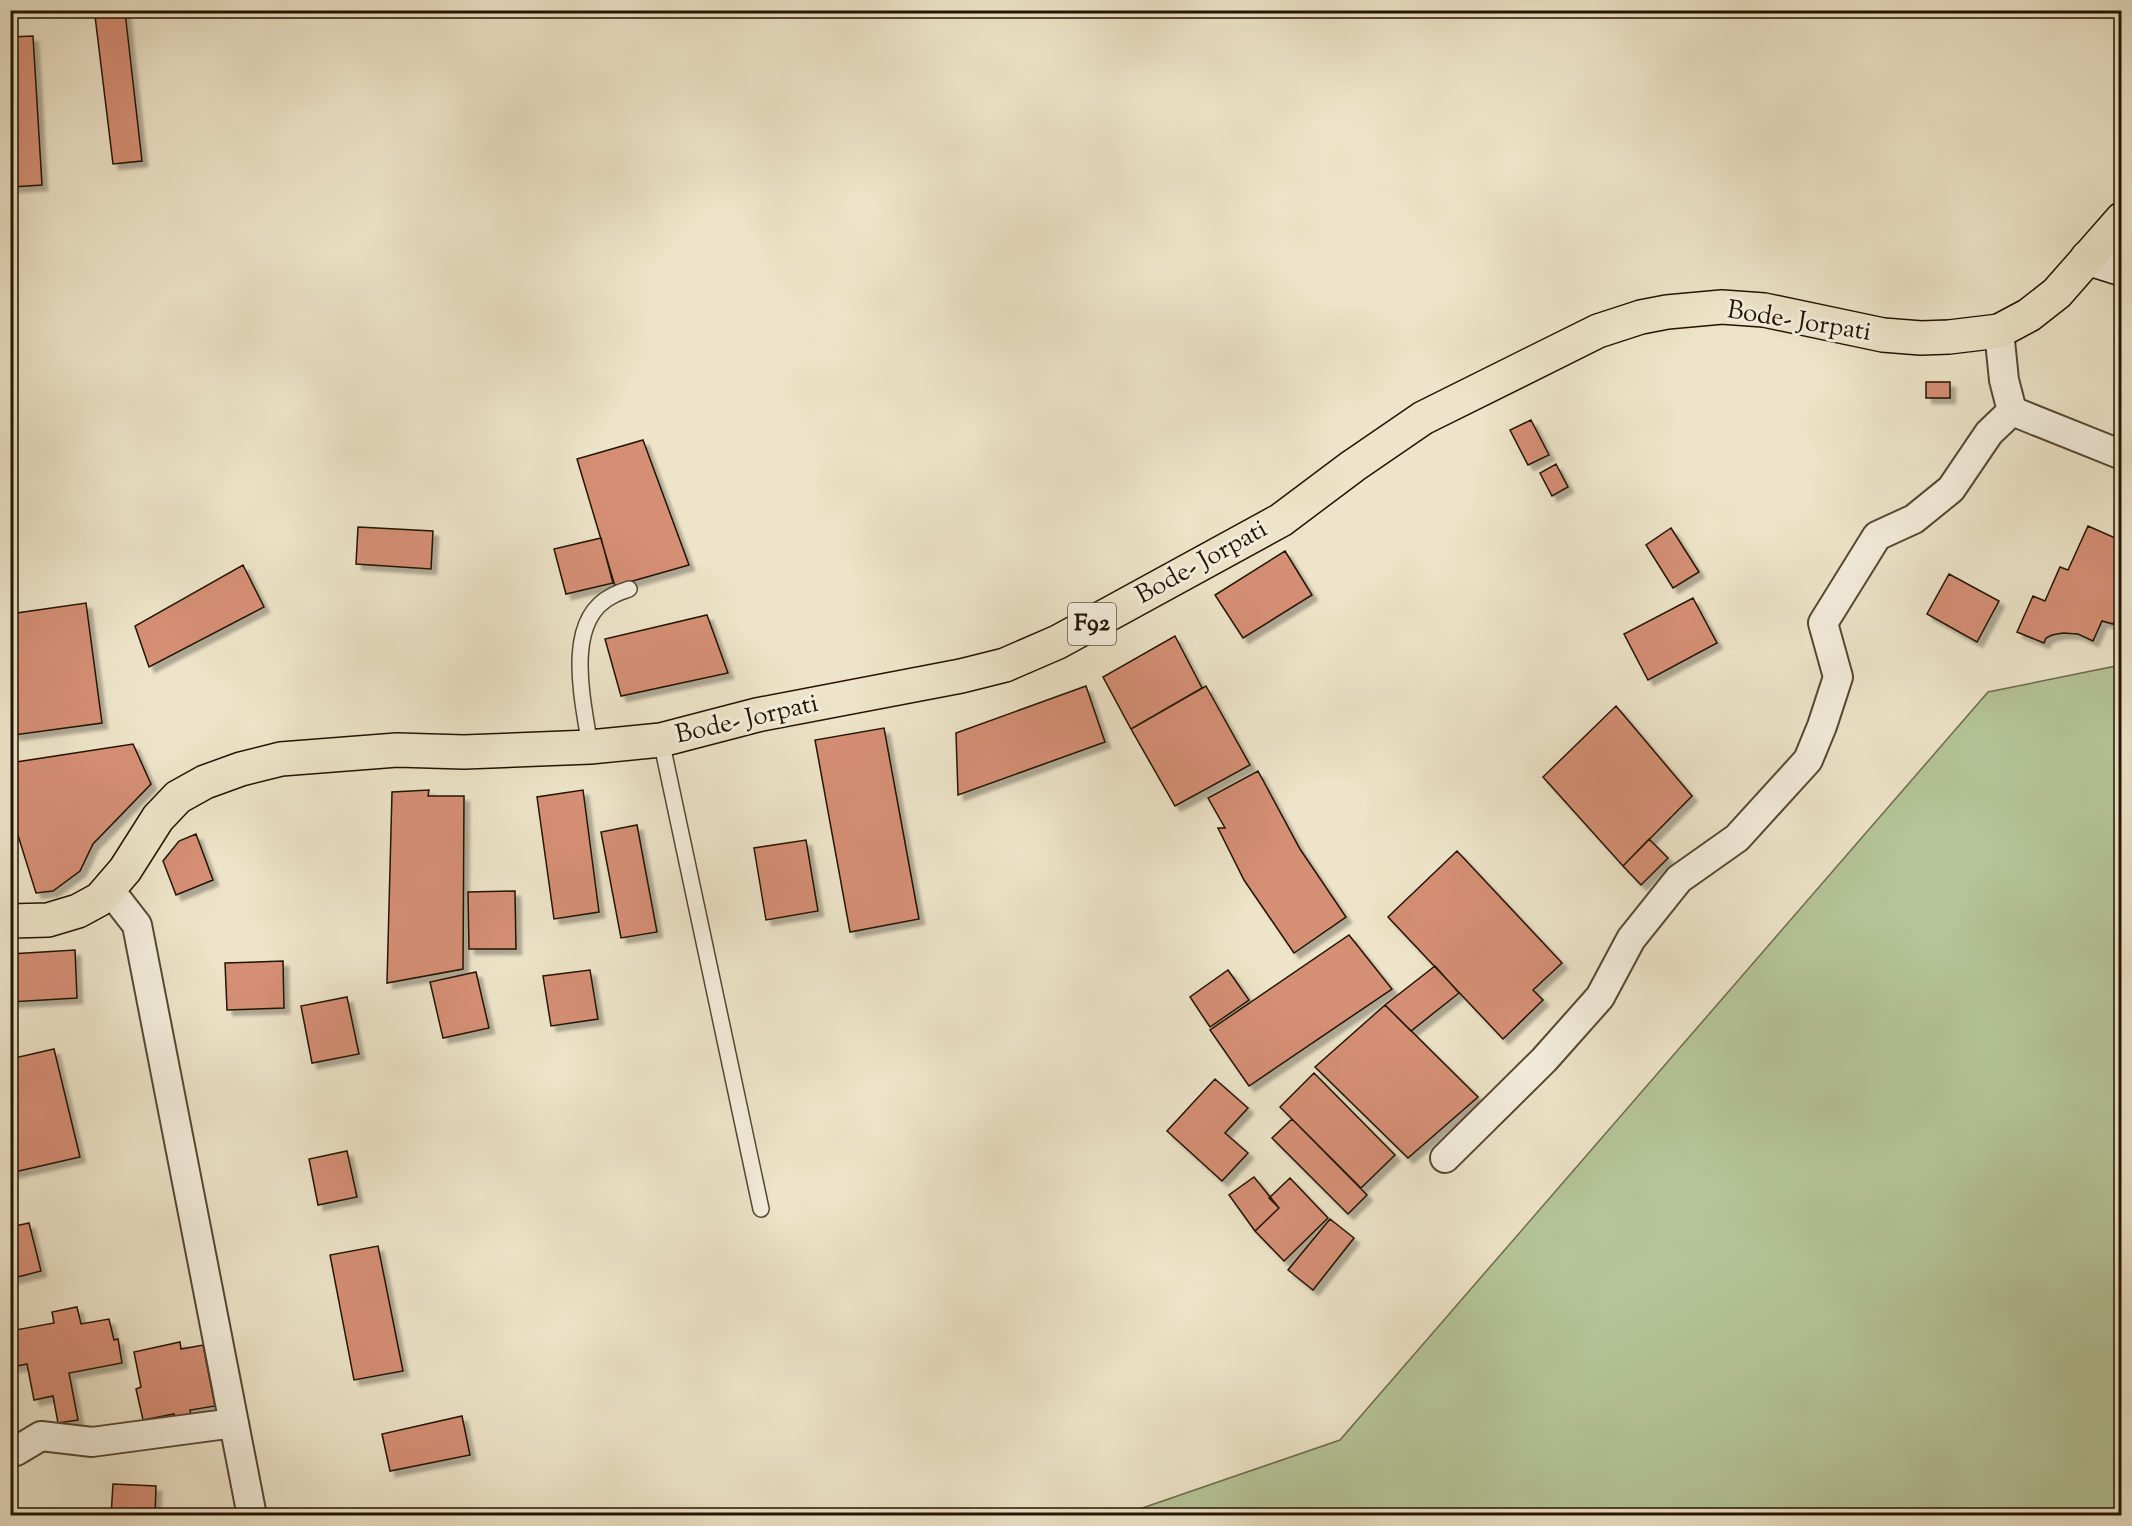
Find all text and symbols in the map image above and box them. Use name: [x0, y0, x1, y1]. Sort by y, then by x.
street label: Bode- Jorpati: [1724, 292, 1874, 352]
street label: Bode- Jorpati: [1129, 512, 1275, 614]
road number: F92: [1068, 603, 1116, 645]
street label: Bode- Jorpati: [672, 686, 822, 754]

